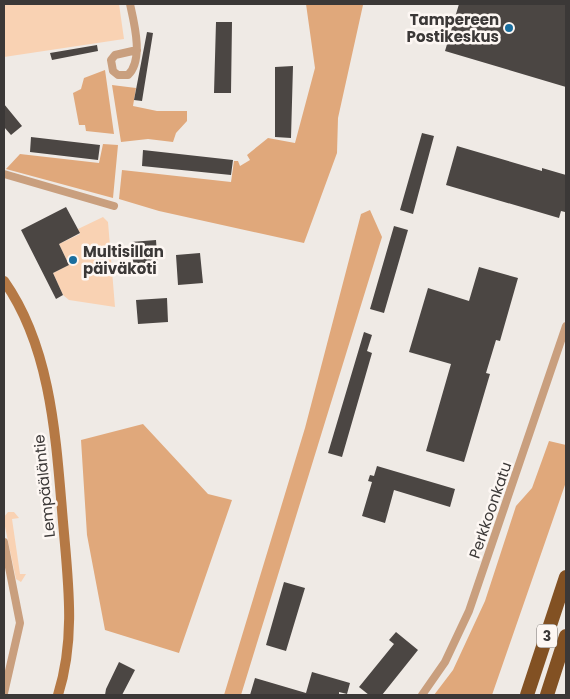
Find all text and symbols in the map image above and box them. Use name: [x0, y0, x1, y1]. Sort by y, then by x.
place label: Tampereen Postikeskus: [407, 9, 499, 47]
marker: Tampereen Postikeskus: [503, 22, 515, 34]
place label: Multisillan päiväkoti: [83, 241, 164, 279]
marker: Multisillan päiväkoti: [67, 254, 79, 266]
street label: Lempääläntie: [28, 433, 60, 539]
street label: Perkkoonkatu: [464, 459, 516, 561]
road number: 3: [537, 624, 557, 648]

